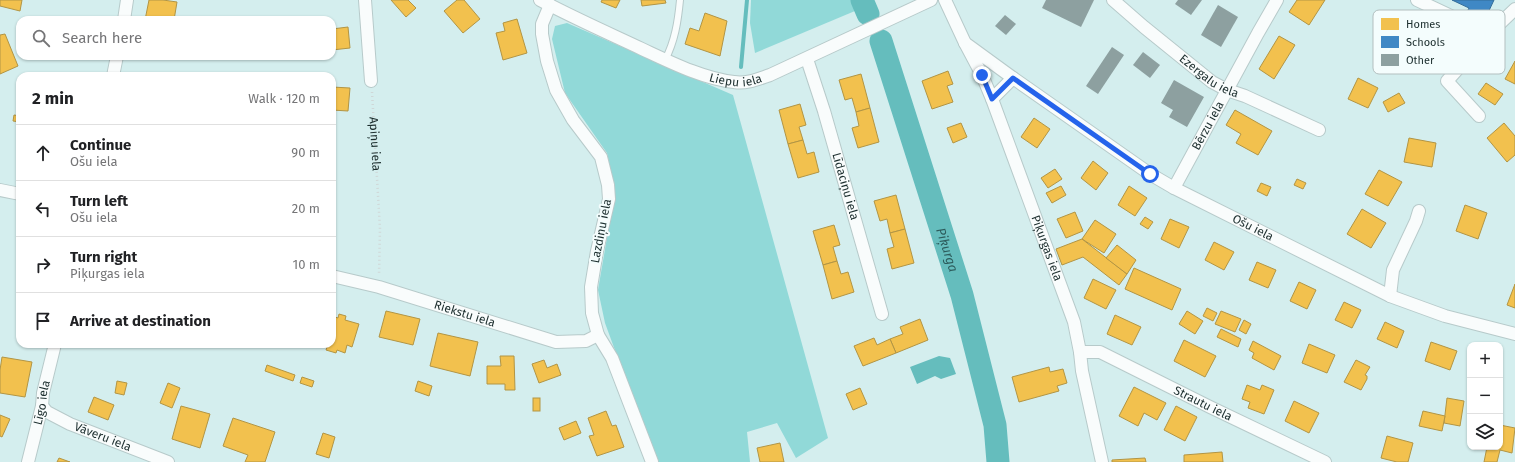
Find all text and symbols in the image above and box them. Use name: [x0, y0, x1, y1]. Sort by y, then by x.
legend: [1373, 10, 1505, 74]
search box: [16, 16, 336, 60]
text: Homes: [1406, 18, 1440, 31]
icon: search: [30, 27, 52, 49]
text: Search here: [62, 29, 142, 47]
text: Schools: [1406, 36, 1445, 49]
street label: Ezergalu iela: [1177, 51, 1240, 100]
text: Other: [1406, 54, 1435, 67]
route end: [973, 66, 991, 84]
street label: Liepu iela: [708, 70, 764, 90]
text: 2 min: [32, 88, 74, 109]
text: Walk · 120 m: [248, 91, 320, 106]
street label: Bērzu iela: [1189, 99, 1227, 152]
street label: Apiņu iela: [366, 116, 384, 172]
text: Continue: [70, 136, 131, 154]
icon: ahead: [32, 142, 54, 164]
text: 90 m: [291, 145, 320, 160]
street label: Līdaciņu iela: [829, 151, 862, 222]
text: Ošu iela: [70, 154, 118, 169]
route start: [1141, 165, 1159, 183]
text: Turn left: [70, 192, 128, 210]
icon: left: [32, 198, 54, 220]
street label: Lazdiņu iela: [588, 198, 615, 265]
text: 20 m: [292, 201, 320, 216]
text: Ošu iela: [70, 210, 118, 225]
street label: Ošu iela: [1230, 211, 1276, 244]
street label: Piķurgas iela: [1028, 213, 1065, 283]
water label: Piķurga: [933, 226, 961, 274]
text: Turn right: [70, 248, 137, 266]
icon: right: [32, 254, 54, 276]
text: 10 m: [293, 257, 320, 272]
text: Piķurgas iela: [70, 266, 145, 281]
street label: Riekstu iela: [432, 298, 497, 330]
icon: arrive: [32, 310, 54, 332]
text: Arrive at destination: [70, 312, 211, 330]
map controls: [1467, 342, 1503, 450]
button: +: [1467, 342, 1503, 378]
button: −: [1467, 378, 1503, 414]
street label: Līgo iela: [30, 379, 53, 427]
street label: Strautu iela: [1172, 383, 1234, 423]
button: layers: [1467, 414, 1503, 450]
street label: Vāveru iela: [72, 419, 133, 454]

